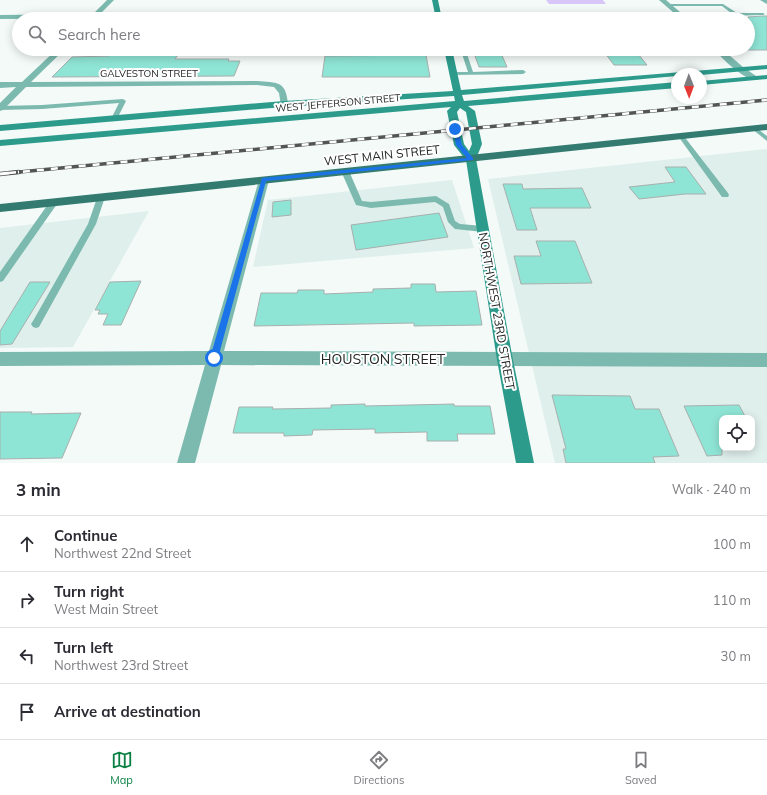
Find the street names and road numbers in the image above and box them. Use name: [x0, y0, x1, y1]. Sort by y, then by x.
street label: GALVESTON STREET: [100, 67, 198, 80]
street label: WEST JEFFERSON STREET: [275, 91, 401, 115]
street label: WEST MAIN STREET: [323, 141, 441, 169]
street label: NORTHWEST 23RD STREET: [476, 231, 518, 392]
street label: HOUSTON STREET: [321, 350, 446, 368]

